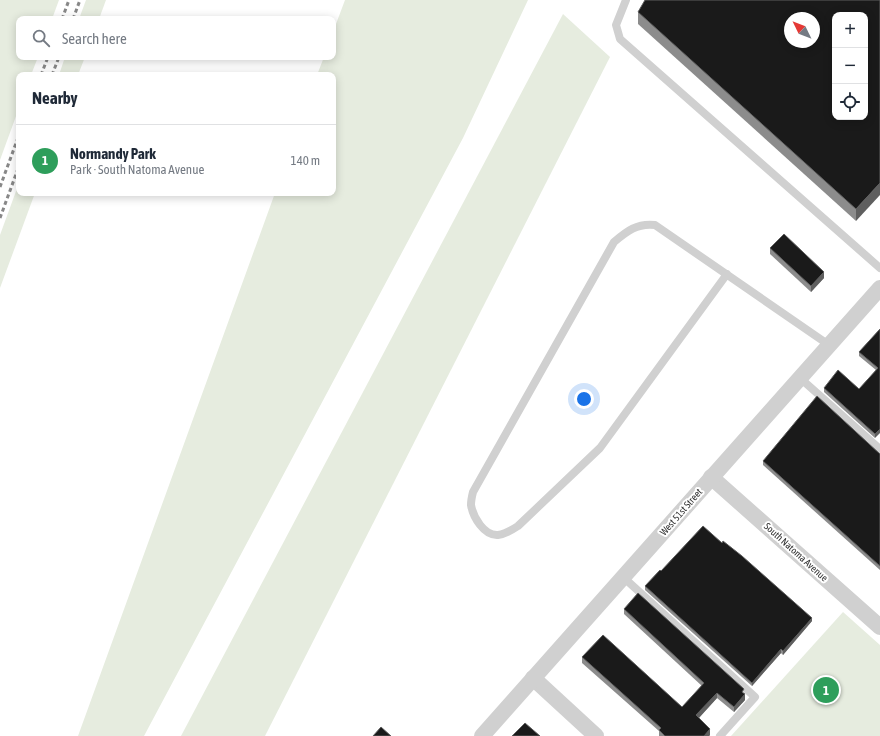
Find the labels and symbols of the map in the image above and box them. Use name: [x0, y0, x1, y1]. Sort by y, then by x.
north arrow: [784, 12, 820, 48]
your location: [574, 389, 594, 409]
street label: West 51st Street: [658, 486, 704, 538]
street label: South Natoma Avenue: [762, 521, 830, 584]
pin: 1: [813, 675, 839, 705]

